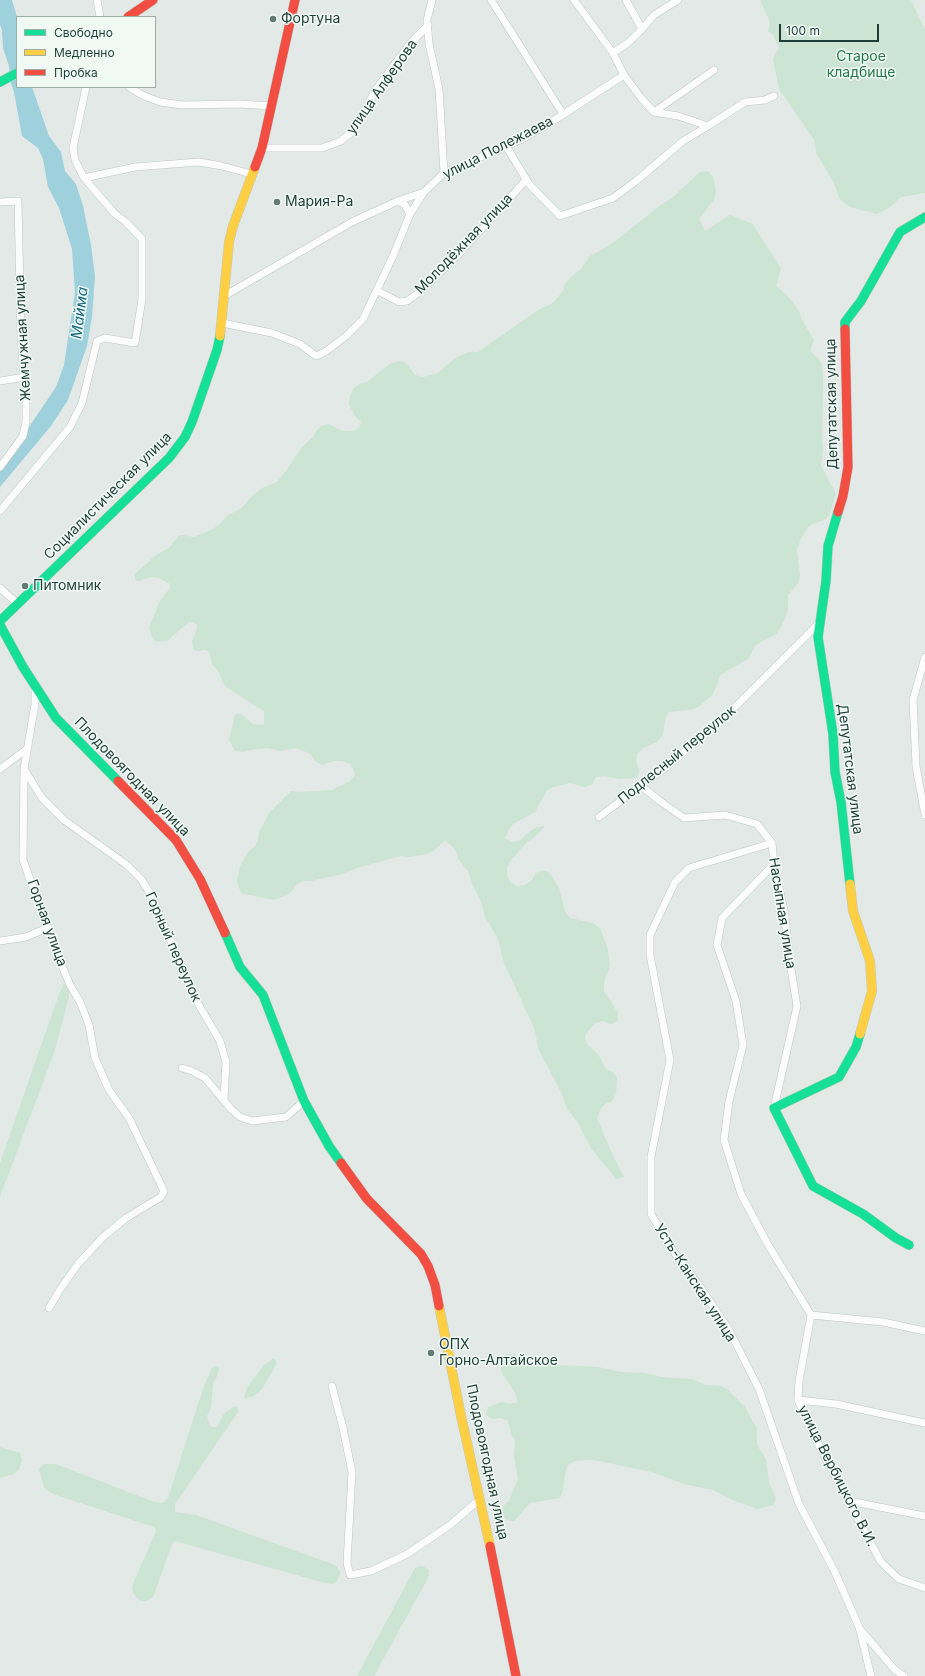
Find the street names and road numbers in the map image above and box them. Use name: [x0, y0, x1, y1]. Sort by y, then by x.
street label: улица Алферова: [343, 36, 421, 138]
street label: улица Полежаева: [440, 113, 556, 183]
street label: Молодёжная улица: [412, 190, 516, 298]
street label: Жемчужная улица: [11, 274, 35, 402]
street label: Депутатская улица: [822, 338, 842, 470]
street label: Социалистическая улица: [41, 429, 175, 563]
street label: Подлесный переулок: [615, 702, 739, 808]
street label: Депутатская улица: [834, 703, 866, 835]
street label: Плодовоягодная улица: [71, 714, 193, 840]
street label: Насыпная улица: [765, 856, 799, 970]
street label: Горная улица: [23, 877, 71, 969]
street label: Горный переулок: [141, 889, 205, 1005]
street label: Усть-Канская улица: [651, 1221, 739, 1345]
street label: Плодовоягодная улица: [462, 1383, 512, 1541]
street label: улица Вербицкого В.И.: [794, 1403, 880, 1549]

